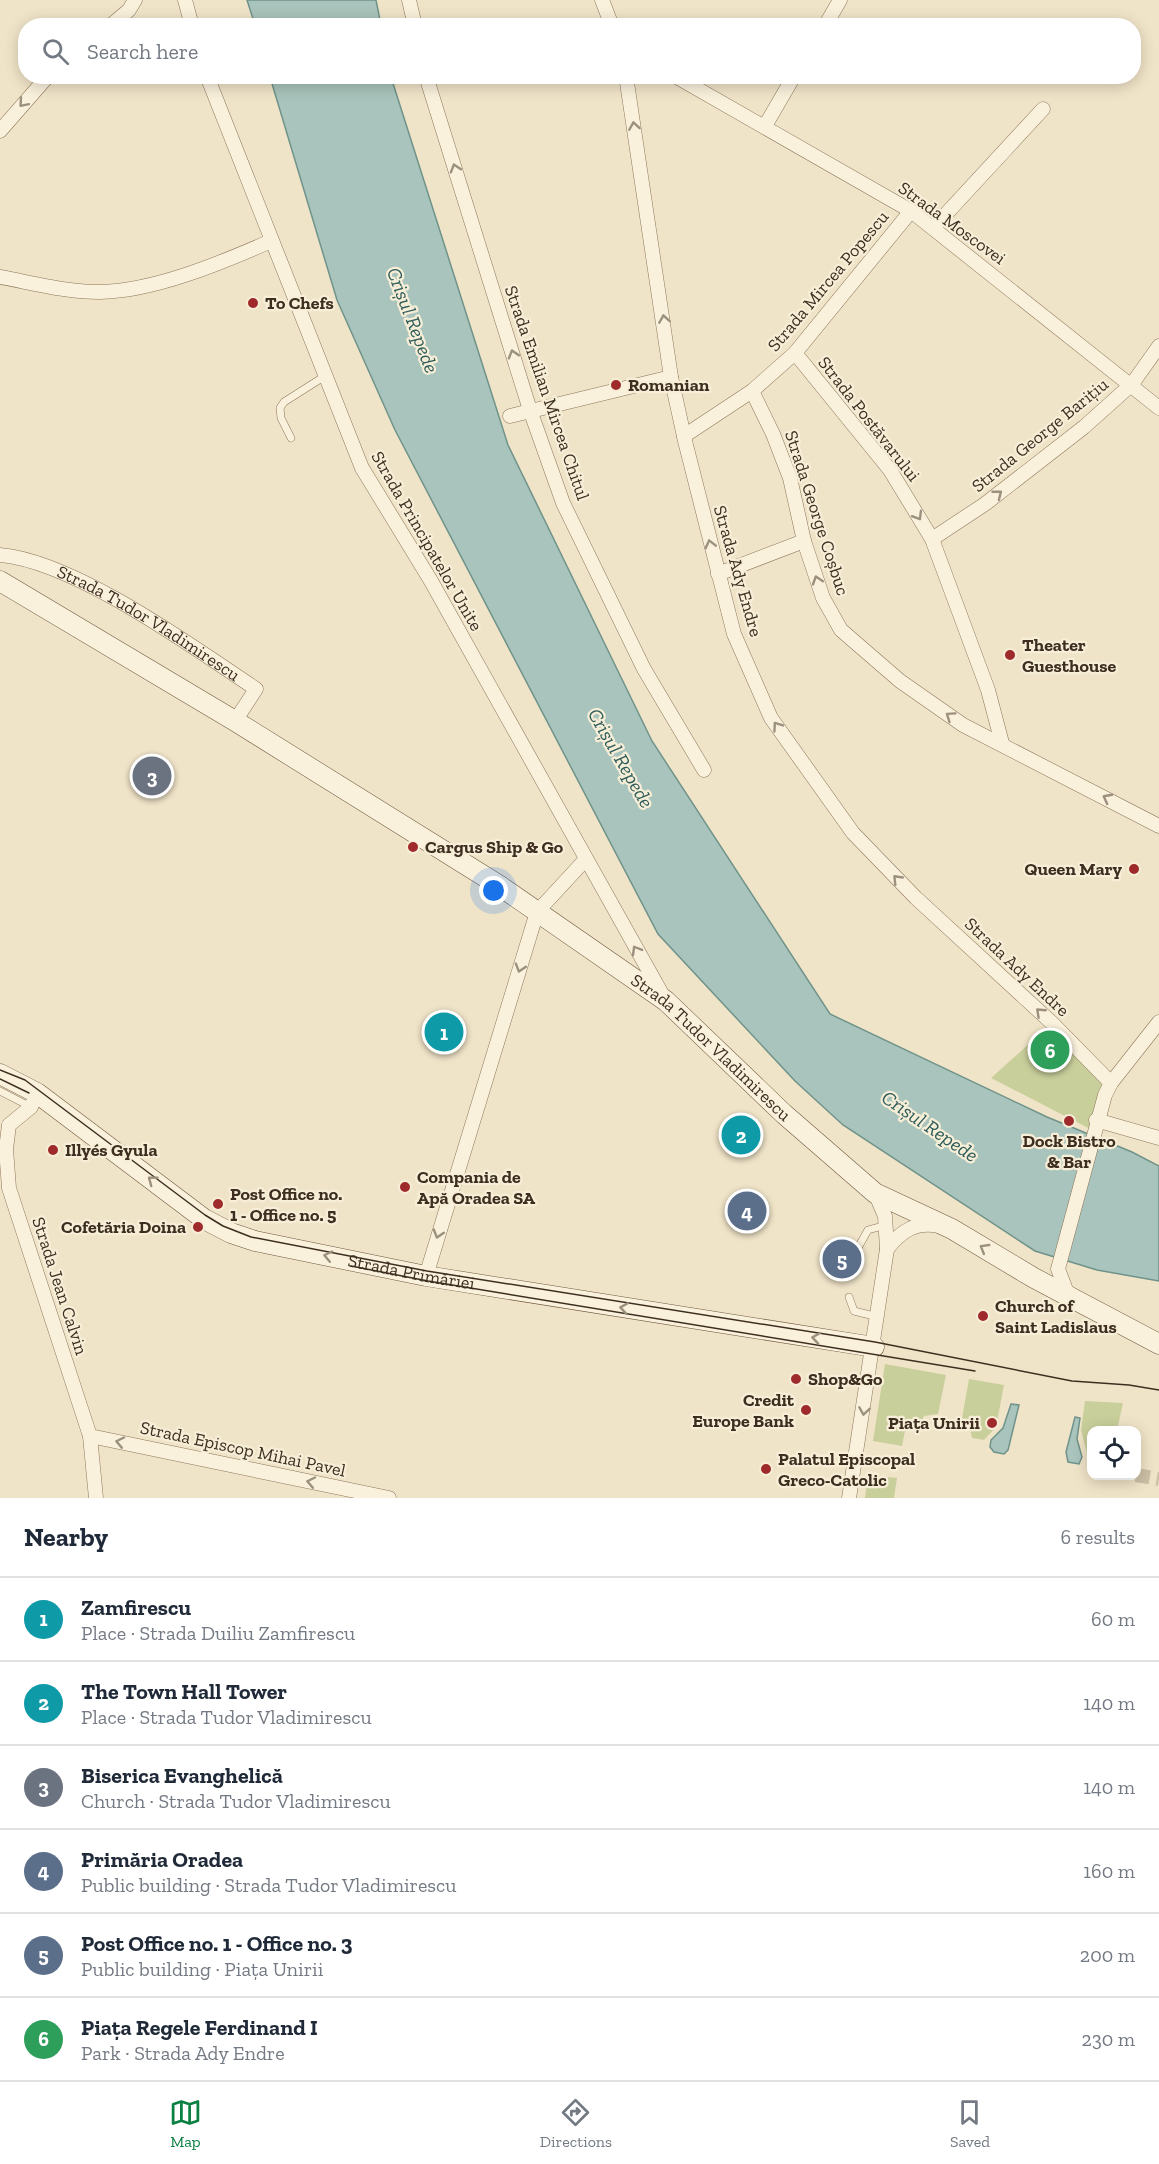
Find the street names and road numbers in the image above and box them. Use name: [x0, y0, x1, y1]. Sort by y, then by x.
street label: Strada Moscovei: [894, 177, 1010, 269]
street label: Strada Mircea Popescu: [763, 206, 893, 356]
street label: Strada Emilian Mircea Chitul: [500, 283, 594, 503]
street label: Strada Postăvarului: [813, 352, 925, 486]
street label: Strada George Barițiu: [967, 373, 1113, 497]
street label: Strada George Coșbuc: [780, 428, 854, 598]
street label: Strada Principatelor Unite: [367, 447, 487, 635]
street label: Strada Ady Endre: [709, 503, 767, 639]
street label: Strada Tudor Vladimirescu: [54, 561, 244, 686]
street label: Strada Ady Endre: [960, 913, 1074, 1021]
street label: Strada Tudor Vladimirescu: [627, 969, 795, 1126]
street label: Strada Jean Calvin: [27, 1214, 93, 1358]
street label: Strada Primăriei: [346, 1249, 476, 1295]
street label: Strada Episcop Mihai Pavel: [138, 1416, 348, 1482]

